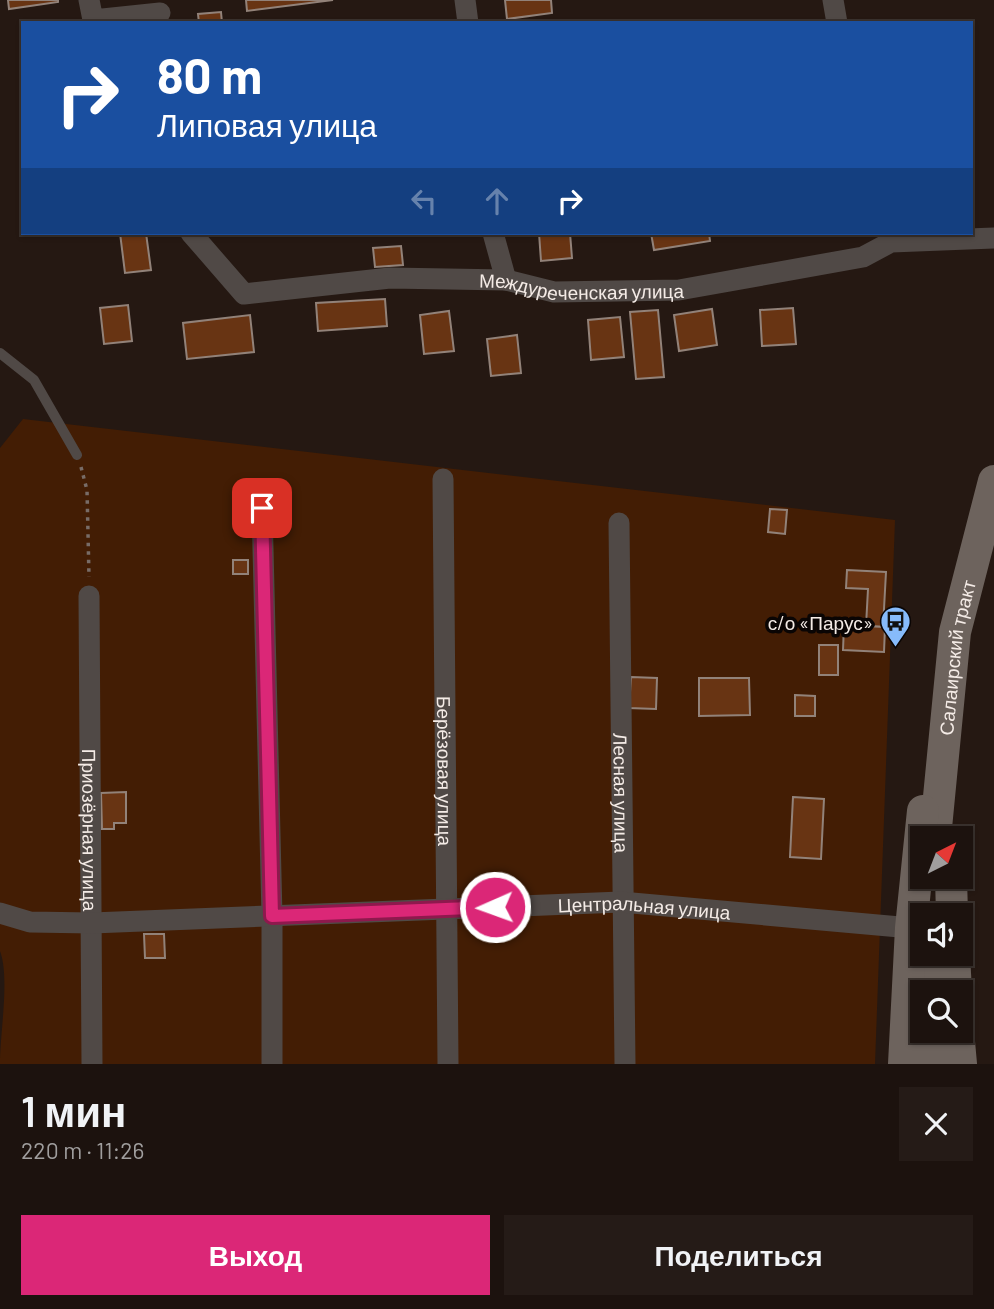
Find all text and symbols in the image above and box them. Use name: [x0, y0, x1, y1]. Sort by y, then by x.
text: 80 m: [157, 45, 262, 104]
icon: right: [42, 49, 133, 140]
text: Липовая улица: [157, 105, 377, 143]
icon: left: [405, 182, 443, 220]
icon: ahead: [478, 182, 516, 220]
icon: right: [551, 182, 589, 220]
street label: Междуреченская улица: [479, 268, 685, 304]
pin: [232, 478, 292, 538]
icon: arrive: [243, 489, 281, 527]
street label: Салаирский тракт: [934, 577, 980, 736]
bus stop icon: с/о «Парус»: [879, 605, 913, 649]
place label: с/о «Парус»: [768, 611, 873, 634]
street label: Берёзовая улица: [433, 696, 458, 847]
street label: Лесная улица: [610, 733, 634, 854]
street label: Приозёрная улица: [78, 749, 103, 912]
north arrow: [910, 826, 973, 889]
map controls: [910, 826, 973, 1043]
position arrow: [458, 870, 532, 944]
street label: Центральная улица: [557, 890, 732, 923]
button: sound: [910, 903, 973, 966]
button: search: [910, 980, 973, 1043]
text: 1 мин: [21, 1085, 126, 1135]
button: close: [899, 1087, 973, 1161]
text: 220 m · 11:26: [21, 1136, 144, 1164]
button: Выход: [21, 1215, 490, 1295]
button: Поделиться: [504, 1215, 973, 1295]

